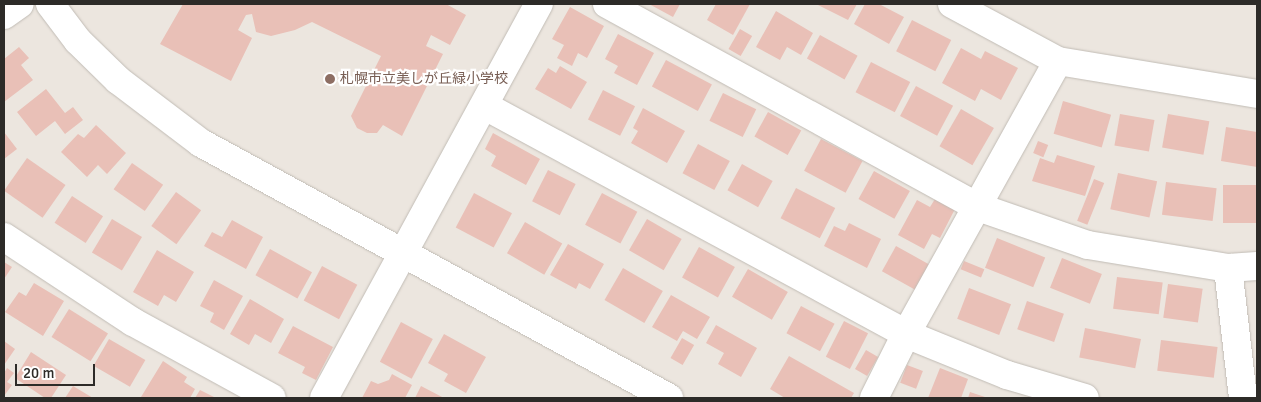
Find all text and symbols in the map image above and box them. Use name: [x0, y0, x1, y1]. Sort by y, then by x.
place label: 札幌市立美しが丘緑小学校: [340, 71, 508, 87]
marker: 札幌市立美しが丘緑小学校: [324, 73, 336, 85]
scale bar: [18, 354, 98, 386]
text: 20 m: [23, 364, 54, 382]

